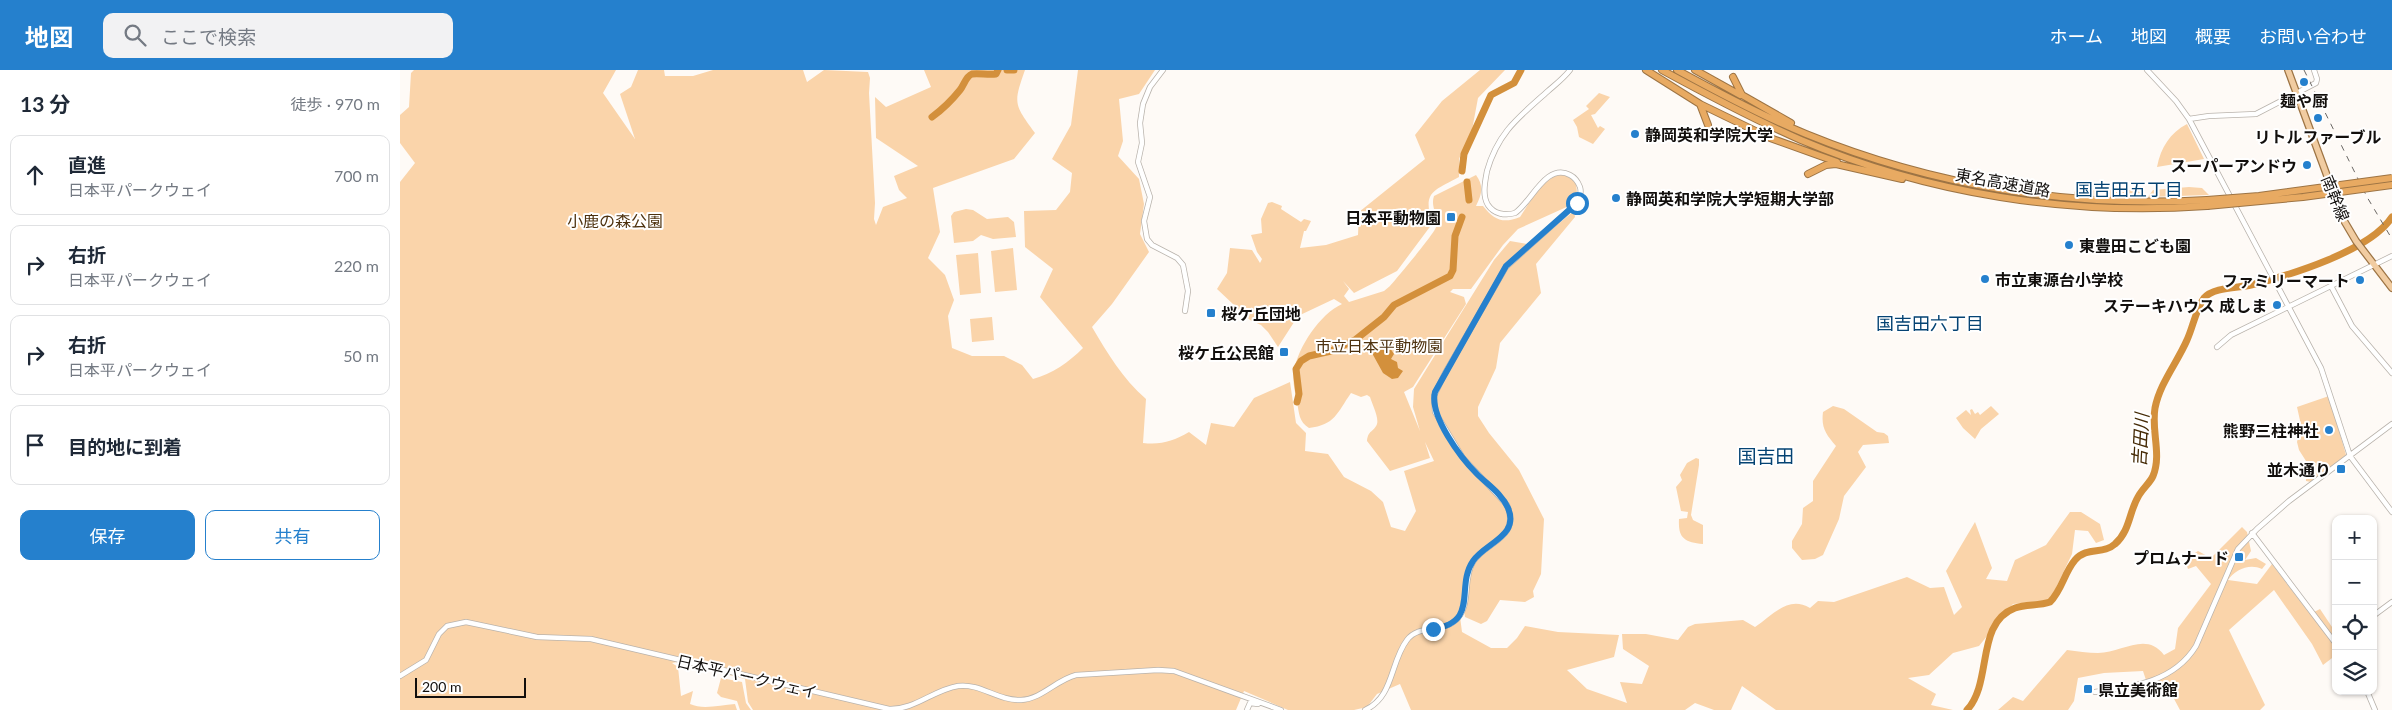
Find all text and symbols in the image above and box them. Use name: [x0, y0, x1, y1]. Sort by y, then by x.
search box: [103, 13, 453, 58]
icon: search: [121, 21, 149, 49]
text: 地図: [25, 22, 73, 51]
text: ここで検索: [161, 25, 256, 48]
text: ホーム: [2050, 25, 2103, 47]
text: 地図: [2131, 25, 2167, 47]
text: 概要: [2195, 25, 2231, 47]
text: お問い合わせ: [2259, 25, 2367, 47]
marker: 麺や厨: [2298, 76, 2310, 88]
text: 13 分: [20, 91, 70, 116]
place label: 麺や厨: [2280, 91, 2328, 110]
text: 徒歩 · 970 m: [291, 94, 380, 113]
marker: リトルファーブル: [2312, 112, 2324, 124]
place label: 静岡英和学院大学: [1645, 125, 1773, 144]
place label: リトルファーブル: [2254, 127, 2382, 146]
marker: 静岡英和学院大学: [1629, 128, 1641, 140]
text: 直進: [68, 153, 106, 176]
place label: スーパーアンドウ: [2170, 156, 2297, 175]
marker: スーパーアンドウ: [2301, 159, 2313, 171]
icon: ahead: [21, 161, 49, 189]
street label: 東名高速道路: [1954, 164, 2052, 200]
text: 700 m: [334, 166, 379, 185]
street label: 南幹線: [2318, 172, 2354, 224]
district label: 国吉田五丁目: [2075, 178, 2183, 200]
text: 日本平パークウェイ: [68, 180, 212, 199]
place label: 静岡英和学院大学短期大学部: [1626, 189, 1834, 208]
route start: [1566, 192, 1589, 215]
marker: 静岡英和学院大学短期大学部: [1610, 192, 1622, 204]
place label: 日本平動物園: [1345, 208, 1441, 227]
park label: 小鹿の森公園: [567, 211, 663, 230]
marker: 日本平動物園: [1445, 211, 1457, 223]
place label: 東豊田こども園: [2079, 236, 2191, 255]
marker: 東豊田こども園: [2063, 239, 2075, 251]
text: 右折: [68, 243, 106, 266]
icon: right: [21, 251, 49, 279]
text: 220 m: [334, 256, 379, 275]
text: 日本平パークウェイ: [68, 270, 212, 289]
place label: 市立東源台小学校: [1995, 270, 2123, 289]
place label: ファミリーマート: [2222, 271, 2350, 290]
marker: 市立東源台小学校: [1979, 273, 1991, 285]
marker: ファミリーマート: [2354, 274, 2366, 286]
place label: ステーキハウス 成しま: [2103, 296, 2267, 315]
marker: ステーキハウス 成しま: [2271, 299, 2283, 311]
place label: 桜ケ丘団地: [1221, 304, 1301, 323]
marker: 桜ケ丘団地: [1205, 307, 1217, 319]
district label: 国吉田六丁目: [1876, 312, 1984, 334]
text: 右折: [68, 333, 106, 356]
park label: 市立日本平動物園: [1315, 336, 1443, 355]
icon: right: [21, 341, 49, 369]
place label: 桜ケ丘公民館: [1178, 343, 1274, 362]
text: 50 m: [343, 346, 379, 365]
marker: 桜ケ丘公民館: [1278, 346, 1290, 358]
text: 日本平パークウェイ: [68, 360, 212, 379]
water label: 吉田川: [2128, 410, 2153, 468]
place label: 熊野三柱神社: [2223, 421, 2319, 440]
marker: 熊野三柱神社: [2323, 424, 2335, 436]
icon: arrive: [21, 431, 49, 459]
text: 目的地に到着: [68, 435, 182, 458]
district label: 国吉田: [1737, 444, 1795, 467]
place label: 並木通り: [2267, 460, 2331, 479]
marker: 並木通り: [2335, 463, 2347, 475]
button: 保存: [20, 510, 195, 560]
button: 共有: [205, 510, 380, 560]
map controls: [2332, 515, 2377, 695]
button: +: [2332, 515, 2377, 560]
place label: プロムナード: [2133, 548, 2229, 567]
marker: プロムナード: [2233, 551, 2245, 563]
button: −: [2332, 560, 2377, 605]
button: locate: [2332, 605, 2377, 650]
route end: [1422, 618, 1445, 641]
button: layers: [2332, 650, 2377, 695]
street label: 日本平パークウェイ: [675, 651, 819, 701]
scale bar: [415, 675, 526, 698]
text: 200 m: [422, 678, 461, 695]
place label: 県立美術館: [2098, 680, 2178, 699]
marker: 県立美術館: [2082, 683, 2094, 695]

